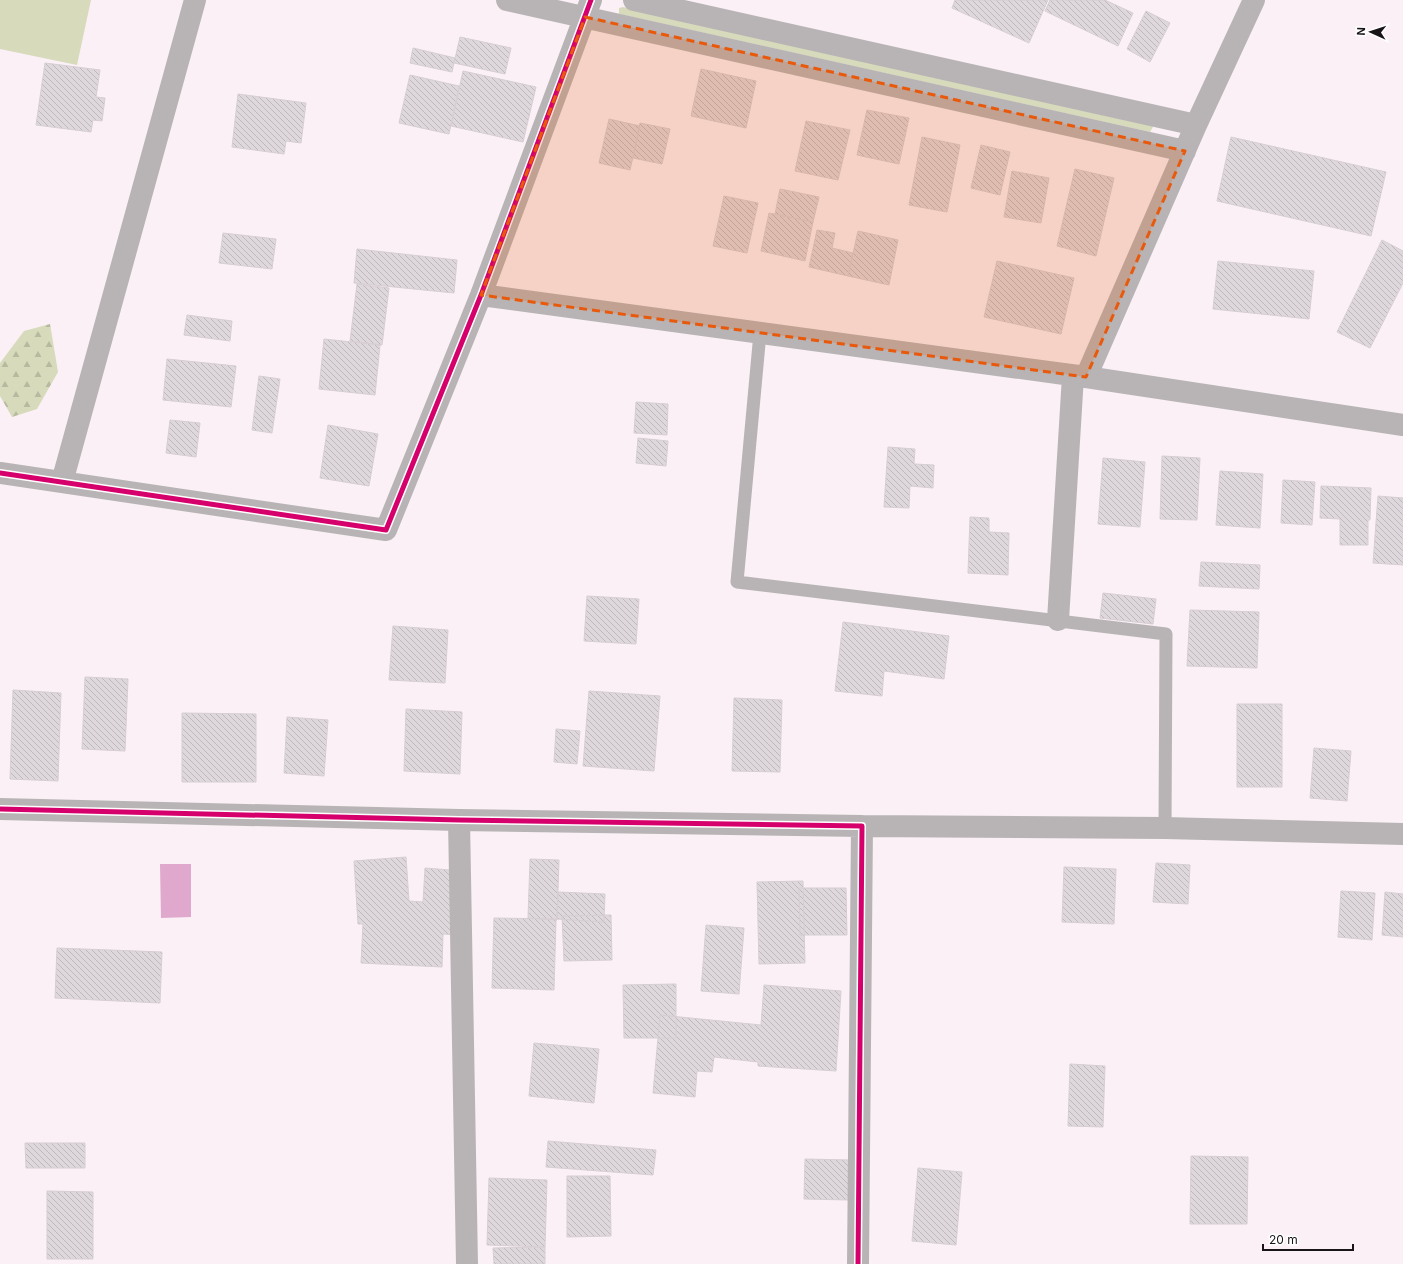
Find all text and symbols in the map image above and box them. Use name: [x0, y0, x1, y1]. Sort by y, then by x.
north arrow: [1351, 12, 1391, 52]
text: N: [1354, 27, 1368, 36]
scale bar: [1263, 1226, 1353, 1252]
text: 20 m: [1269, 1232, 1298, 1247]

